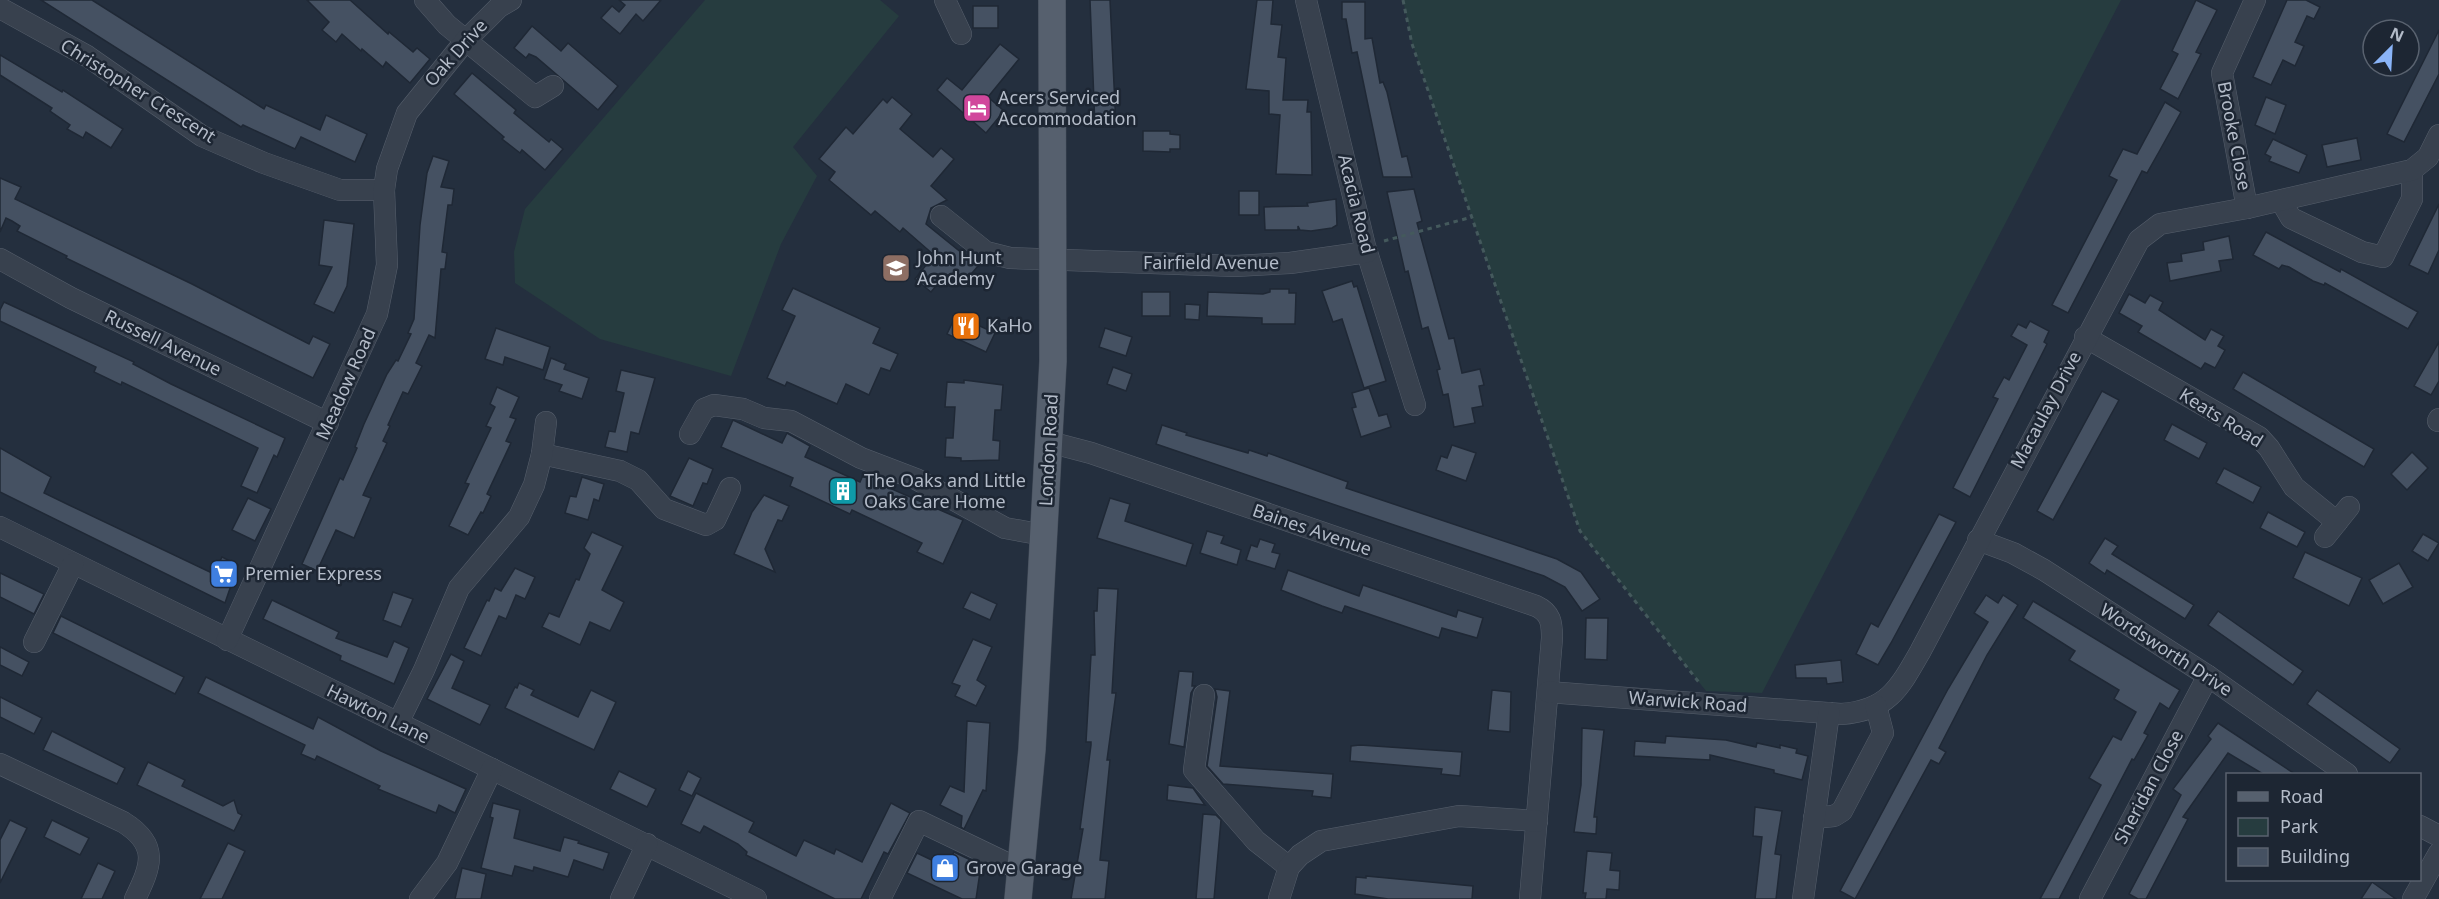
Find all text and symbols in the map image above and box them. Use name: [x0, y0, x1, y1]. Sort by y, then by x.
street label: Oak Drive: [419, 13, 492, 91]
north arrow: [2361, 18, 2421, 78]
text: N: [2387, 22, 2408, 47]
street label: Christopher Crescent: [56, 33, 221, 148]
street label: Brooke Close: [2213, 79, 2257, 192]
place label: Acers Serviced Accommodation: [998, 85, 1137, 130]
hotel icon: Acers Serviced Accommodation: [961, 92, 993, 124]
street label: Acacia Road: [1333, 152, 1381, 256]
place label: John Hunt Academy: [915, 245, 1002, 290]
street label: Fairfield Avenue: [1143, 250, 1279, 274]
school or university icon: John Hunt Academy: [880, 252, 912, 284]
street label: Russell Avenue: [101, 304, 226, 381]
restaurant icon: KaHo: [950, 310, 982, 342]
place label: KaHo: [987, 313, 1032, 337]
street label: Meadow Road: [310, 324, 381, 443]
street label: Macaulay Drive: [2004, 347, 2086, 472]
street label: Keats Road: [2175, 382, 2268, 452]
street label: London Road: [1033, 393, 1063, 507]
place label: The Oaks and Little Oaks Care Home: [864, 468, 1026, 513]
building icon: The Oaks and Little Oaks Care Home: [827, 475, 859, 507]
street label: Baines Avenue: [1250, 497, 1375, 561]
supermarket icon: Premier Express: [208, 558, 240, 590]
place label: Premier Express: [245, 561, 382, 585]
street label: Wordsworth Drive: [2096, 597, 2237, 701]
street label: Hawton Lane: [323, 678, 434, 748]
street label: Warwick Road: [1628, 685, 1748, 717]
street label: Sheridan Close: [2108, 725, 2188, 848]
legend: [2226, 773, 2421, 881]
text: Road: [2280, 784, 2323, 808]
text: Park: [2280, 814, 2318, 838]
text: Building: [2280, 844, 2350, 868]
shop icon: Grove Garage: [929, 852, 961, 884]
place label: Grove Garage: [966, 855, 1082, 879]

